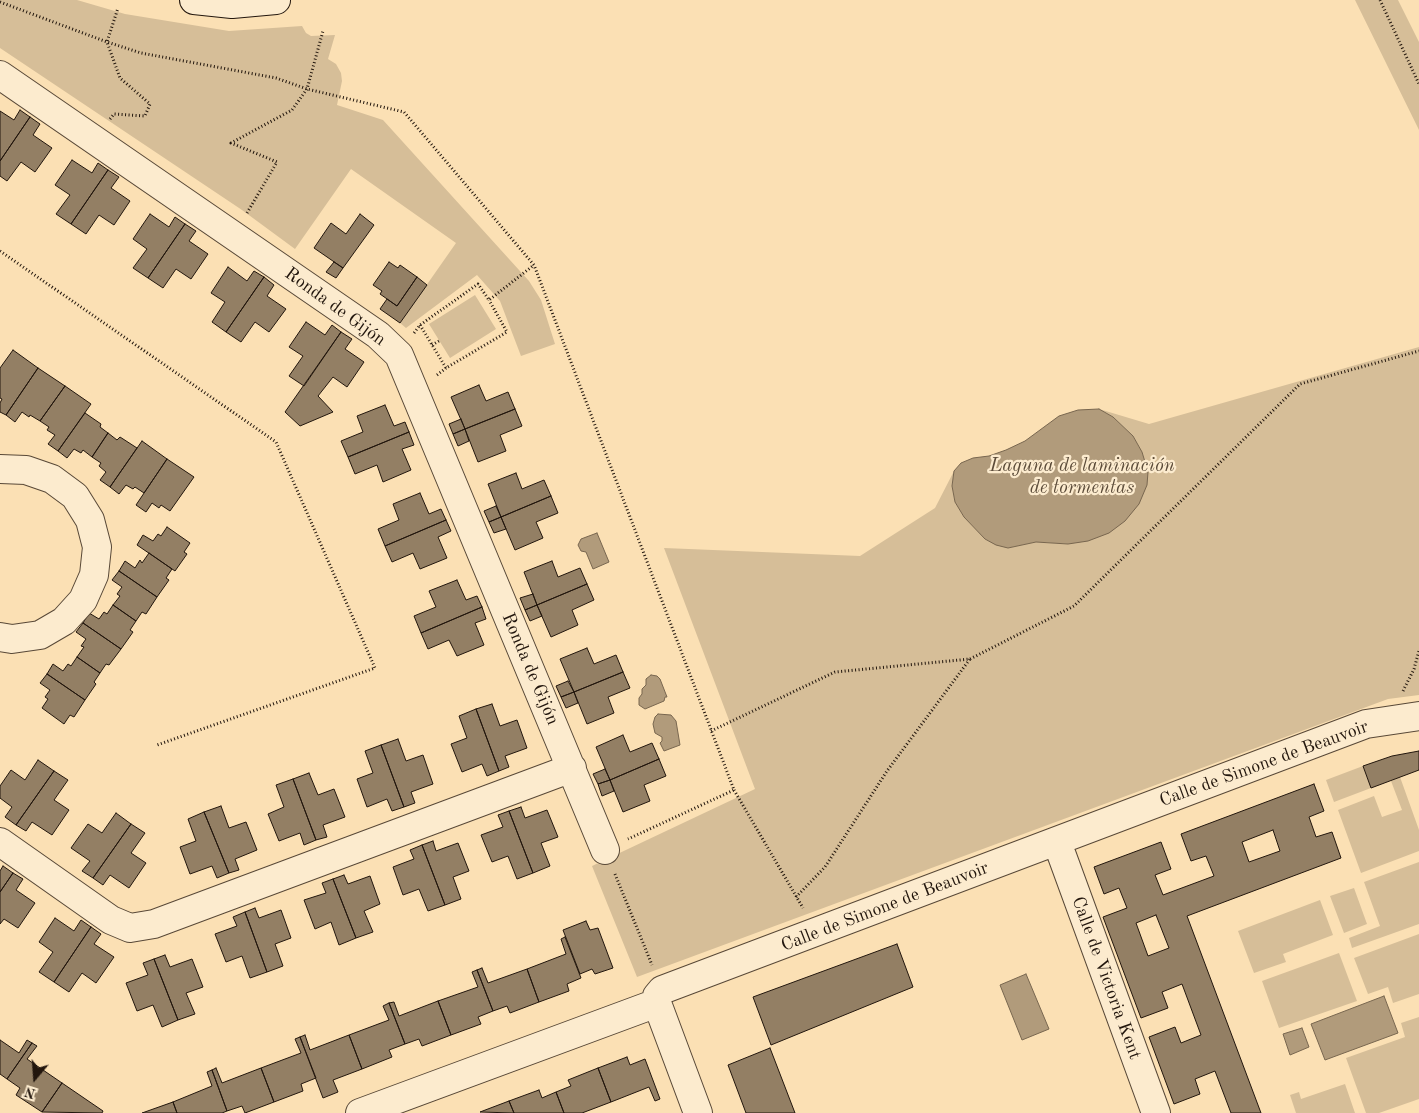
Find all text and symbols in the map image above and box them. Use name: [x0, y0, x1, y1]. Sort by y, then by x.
street label: Ronda de Gijón: [280, 263, 390, 351]
water label: Laguna de laminación de tormentas: [989, 455, 1175, 499]
street label: Ronda de Gijón: [497, 610, 563, 728]
street label: Calle de Simone de Beauvoir: [1157, 716, 1371, 812]
street label: Calle de Simone de Beauvoir: [778, 857, 992, 957]
street label: Calle de Victoria Kent: [1066, 894, 1146, 1062]
north arrow: [10, 1053, 60, 1103]
text: N: [23, 1084, 38, 1101]

